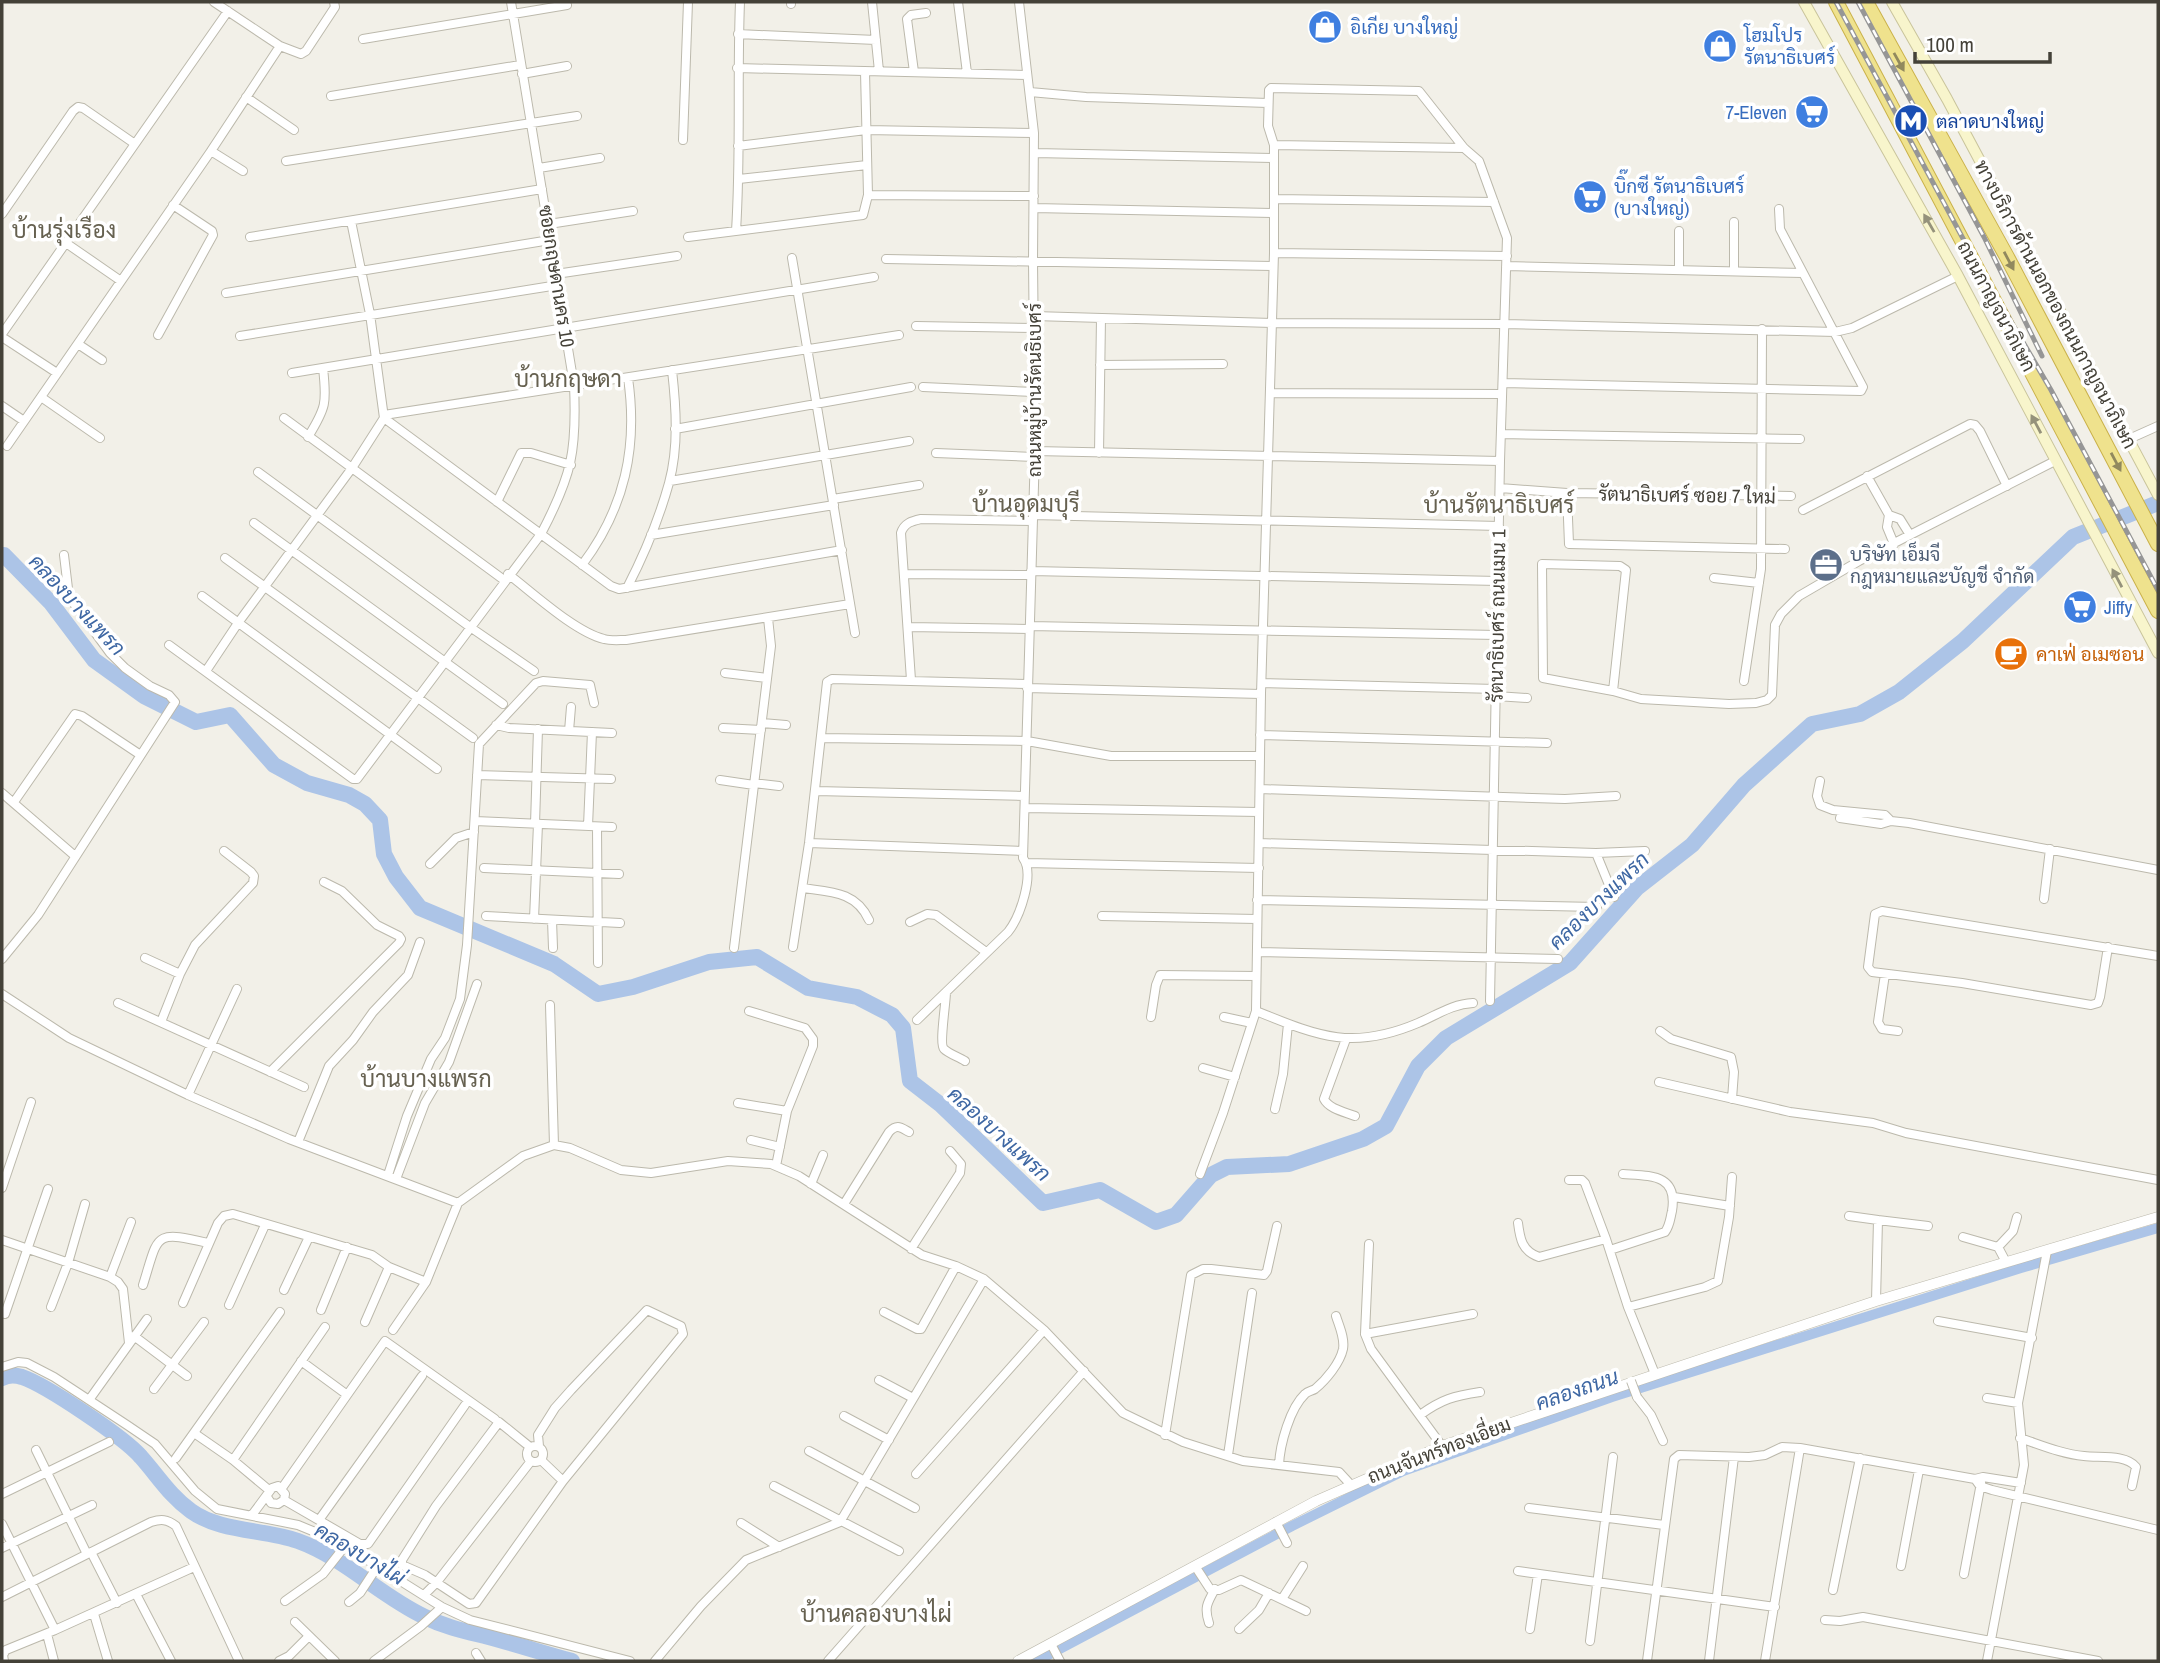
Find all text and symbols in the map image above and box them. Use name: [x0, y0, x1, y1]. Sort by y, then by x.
shop icon: อิเกีย บางใหญ่: [1306, 8, 1344, 46]
place label: อิเกีย บางใหญ่: [1350, 14, 1458, 40]
scale bar: [1915, 21, 2050, 65]
place label: โฮมโปร รัตนาธิเบศร์: [1743, 22, 1835, 70]
shop icon: โฮมโปร รัตนาธิเบศร์: [1701, 27, 1739, 65]
text: 100 m: [1926, 30, 1974, 59]
one-way arrow: [1893, 52, 1905, 71]
supermarket icon: 7-Eleven: [1793, 93, 1831, 131]
place label: 7-Eleven: [1726, 99, 1787, 125]
metro station icon: ตลาดบางใหญ่: [1892, 102, 1930, 140]
place label: ตลาดบางใหญ่: [1936, 108, 2044, 134]
street label: ทางบริการด้านนอกของถนนกาญจนาภิเษก: [1970, 156, 2142, 452]
place label: บิ๊กซี รัตนาธิเบศร์ (บางใหญ่): [1614, 169, 1744, 221]
supermarket icon: บิ๊กซี รัตนาธิเบศร์ (บางใหญ่): [1571, 178, 1609, 216]
street label: ซอยกฤษดานคร 10: [533, 203, 581, 349]
district label: บ้านรุ่งเรือง: [12, 214, 116, 246]
one-way arrow: [1922, 214, 1935, 233]
street label: ถนนกาญจนาภิเษก: [1953, 237, 2041, 375]
one-way arrow: [2003, 251, 2015, 270]
street label: ถนนหมู่บ้านรัตนธิเบศร์: [1021, 303, 1048, 477]
district label: บ้านกฤษดา: [514, 363, 622, 394]
one-way arrow: [2030, 414, 2042, 434]
one-way arrow: [2110, 452, 2121, 472]
street label: รัตนาธิเบศร์ ซอย 7 ใหม่: [1598, 480, 1776, 510]
district label: บ้านอุดมบุรี: [972, 488, 1080, 520]
district label: บ้านรัตนาธิเบศร์: [1424, 489, 1574, 520]
street label: รัตนาธิเบศร์ ถนนเมน 1: [1482, 529, 1512, 703]
place label: บริษัท เอ็มจี กฎหมายและบัญชี จำกัด: [1850, 541, 2034, 589]
office icon: บริษัท เอ็มจี กฎหมายและบัญชี จำกัด: [1807, 546, 1845, 584]
water label: คลองบางแพรก: [23, 547, 132, 662]
one-way arrow: [2111, 568, 2123, 588]
supermarket icon: Jiffy: [2061, 588, 2099, 626]
place label: Jiffy: [2104, 594, 2133, 620]
cafe icon: คาเฟ่ อเมซอน: [1992, 635, 2030, 673]
place label: คาเฟ่ อเมซอน: [2036, 641, 2144, 667]
water label: คลองบางแพรก: [1542, 845, 1655, 956]
district label: บ้านบางแพรก: [360, 1063, 492, 1094]
water label: คลองบางแพรก: [942, 1080, 1057, 1188]
water label: คลองถนน: [1532, 1362, 1623, 1417]
street label: ถนนจันทร์ทองเอี่ยม: [1362, 1407, 1514, 1489]
water label: คลองบางไผ่: [309, 1515, 412, 1593]
district label: บ้านคลองบางไผ่: [800, 1598, 952, 1629]

